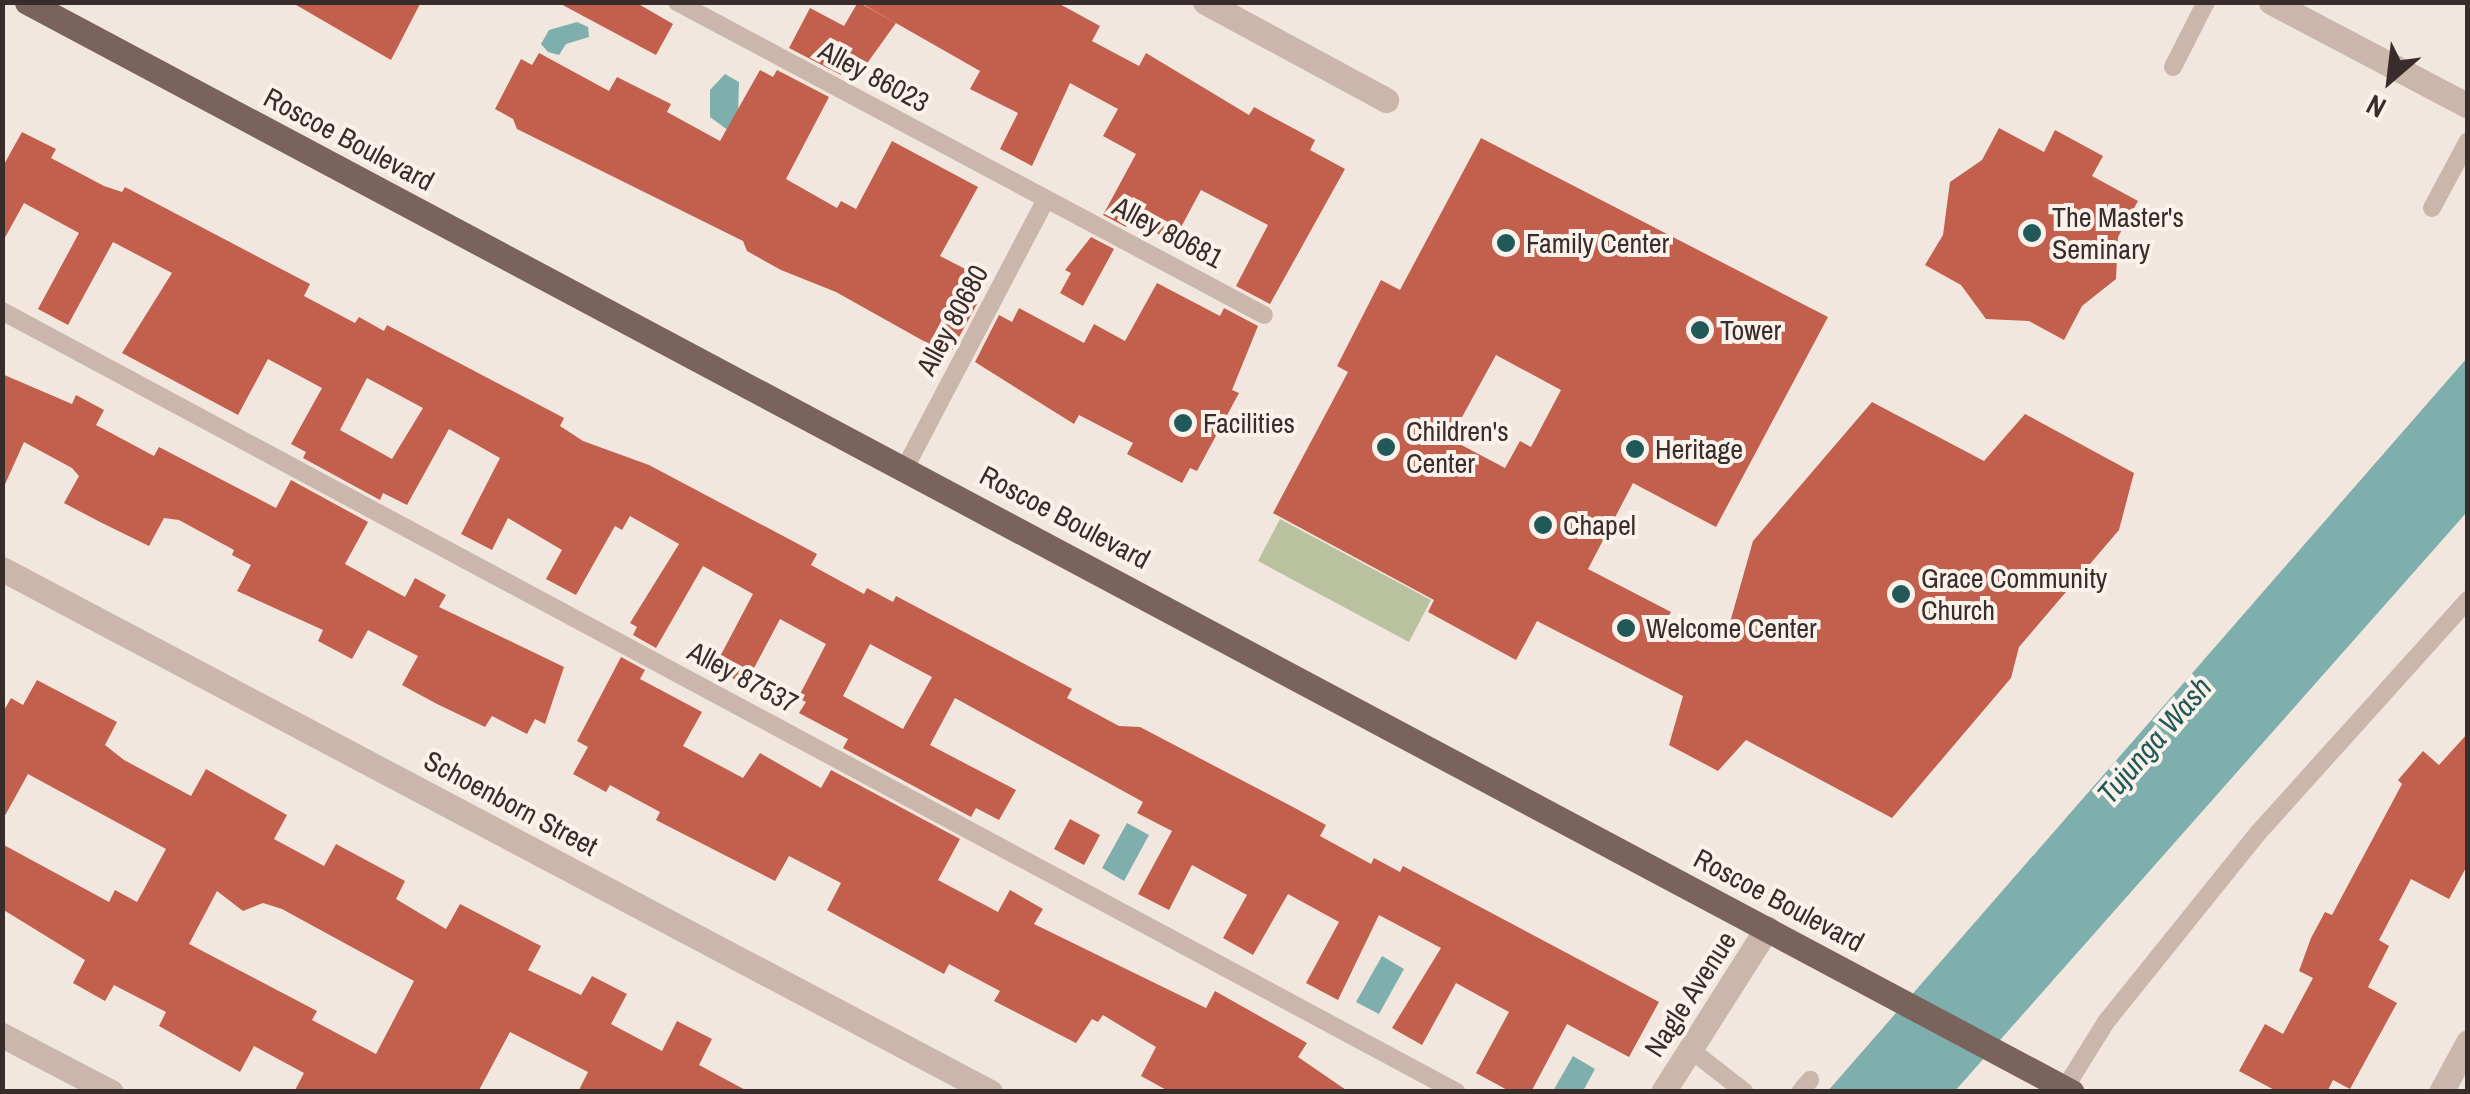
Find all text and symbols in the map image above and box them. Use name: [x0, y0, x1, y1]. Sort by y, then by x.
north arrow: [2340, 30, 2440, 130]
street label: Alley 86023: [813, 33, 935, 119]
street label: Roscoe Boulevard: [258, 80, 440, 198]
text: N: [2360, 86, 2392, 127]
street label: Alley 80681: [1107, 189, 1229, 275]
place label: The Master's Seminary: [2052, 200, 2184, 266]
marker: The Master's Seminary: [2021, 222, 2043, 244]
place label: Family Center: [1526, 226, 1669, 260]
marker: Family Center: [1495, 232, 1517, 254]
street label: Alley 80680: [909, 259, 995, 381]
place label: Tower: [1720, 313, 1781, 347]
marker: Tower: [1689, 319, 1711, 341]
place label: Facilities: [1203, 406, 1295, 440]
marker: Facilities: [1172, 412, 1194, 434]
place label: Children's Center: [1406, 414, 1509, 480]
place label: Heritage: [1655, 432, 1743, 466]
marker: Children's Center: [1375, 436, 1397, 458]
marker: Heritage: [1624, 438, 1646, 460]
street label: Roscoe Boulevard: [974, 458, 1156, 576]
place label: Chapel: [1563, 508, 1636, 542]
marker: Chapel: [1532, 514, 1554, 536]
place label: Grace Community Church: [1921, 561, 2107, 627]
marker: Grace Community Church: [1890, 583, 1912, 605]
place label: Welcome Center: [1646, 611, 1817, 645]
marker: Welcome Center: [1615, 617, 1637, 639]
street label: Alley 87537: [682, 634, 804, 720]
water label: Tujunga Wash: [2089, 669, 2219, 811]
street label: Schoenborn Street: [419, 743, 603, 863]
street label: Roscoe Boulevard: [1688, 841, 1870, 959]
street label: Nagle Avenue: [1637, 925, 1743, 1063]

